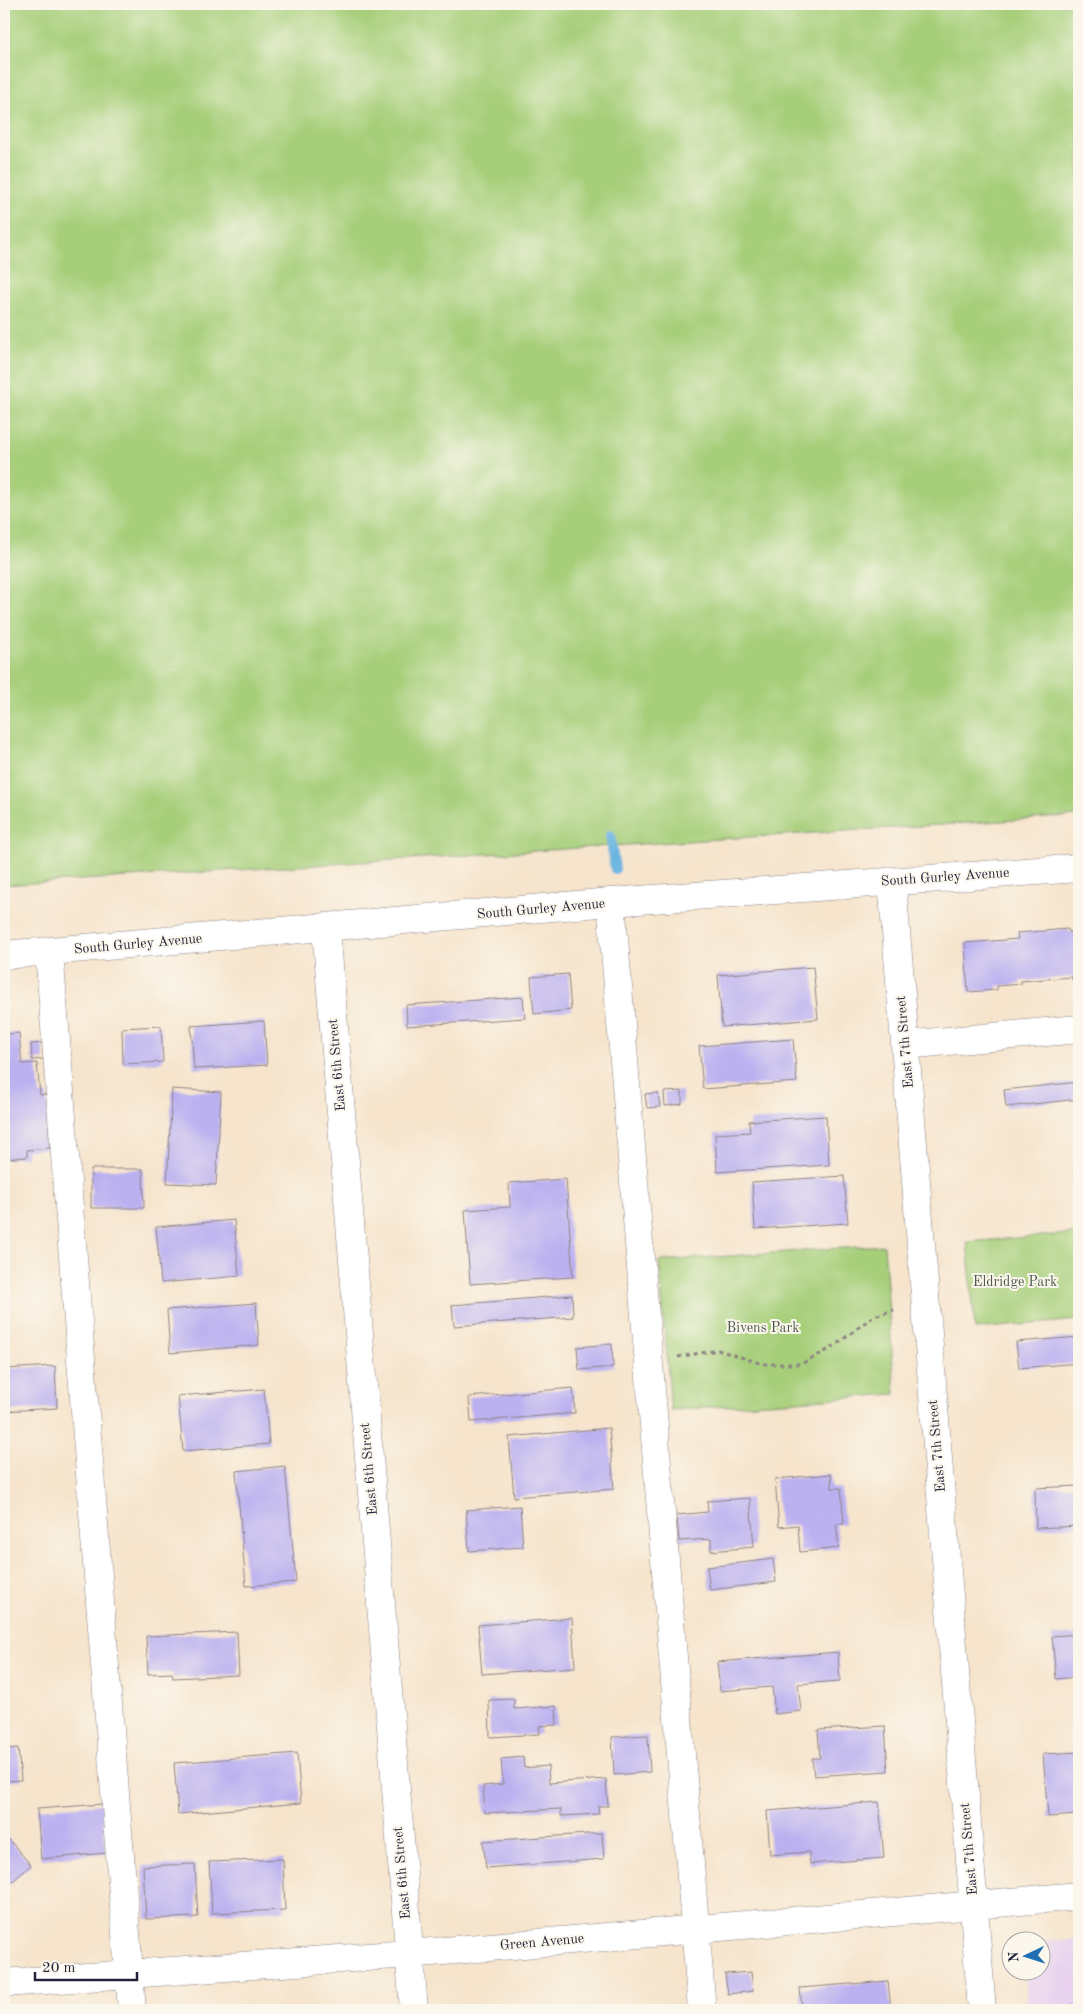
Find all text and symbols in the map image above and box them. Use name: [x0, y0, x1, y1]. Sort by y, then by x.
street label: South Gurley Avenue: [880, 866, 1010, 888]
street label: South Gurley Avenue: [476, 896, 606, 922]
street label: South Gurley Avenue: [73, 931, 203, 957]
street label: East 7th Street: [894, 995, 916, 1089]
street label: East 6th Street: [326, 1018, 348, 1112]
park label: Eldridge Park: [973, 1275, 1057, 1289]
park label: Bivens Park: [726, 1321, 800, 1335]
street label: East 7th Street: [926, 1399, 948, 1493]
street label: East 6th Street: [358, 1422, 380, 1516]
street label: East 7th Street: [958, 1802, 980, 1896]
street label: East 6th Street: [391, 1826, 413, 1920]
street label: Green Avenue: [499, 1931, 585, 1953]
north arrow: [1000, 1932, 1050, 1982]
scale bar: [35, 1949, 138, 1981]
text: N: [1007, 1951, 1021, 1963]
text: 20 m: [42, 1961, 76, 1976]

